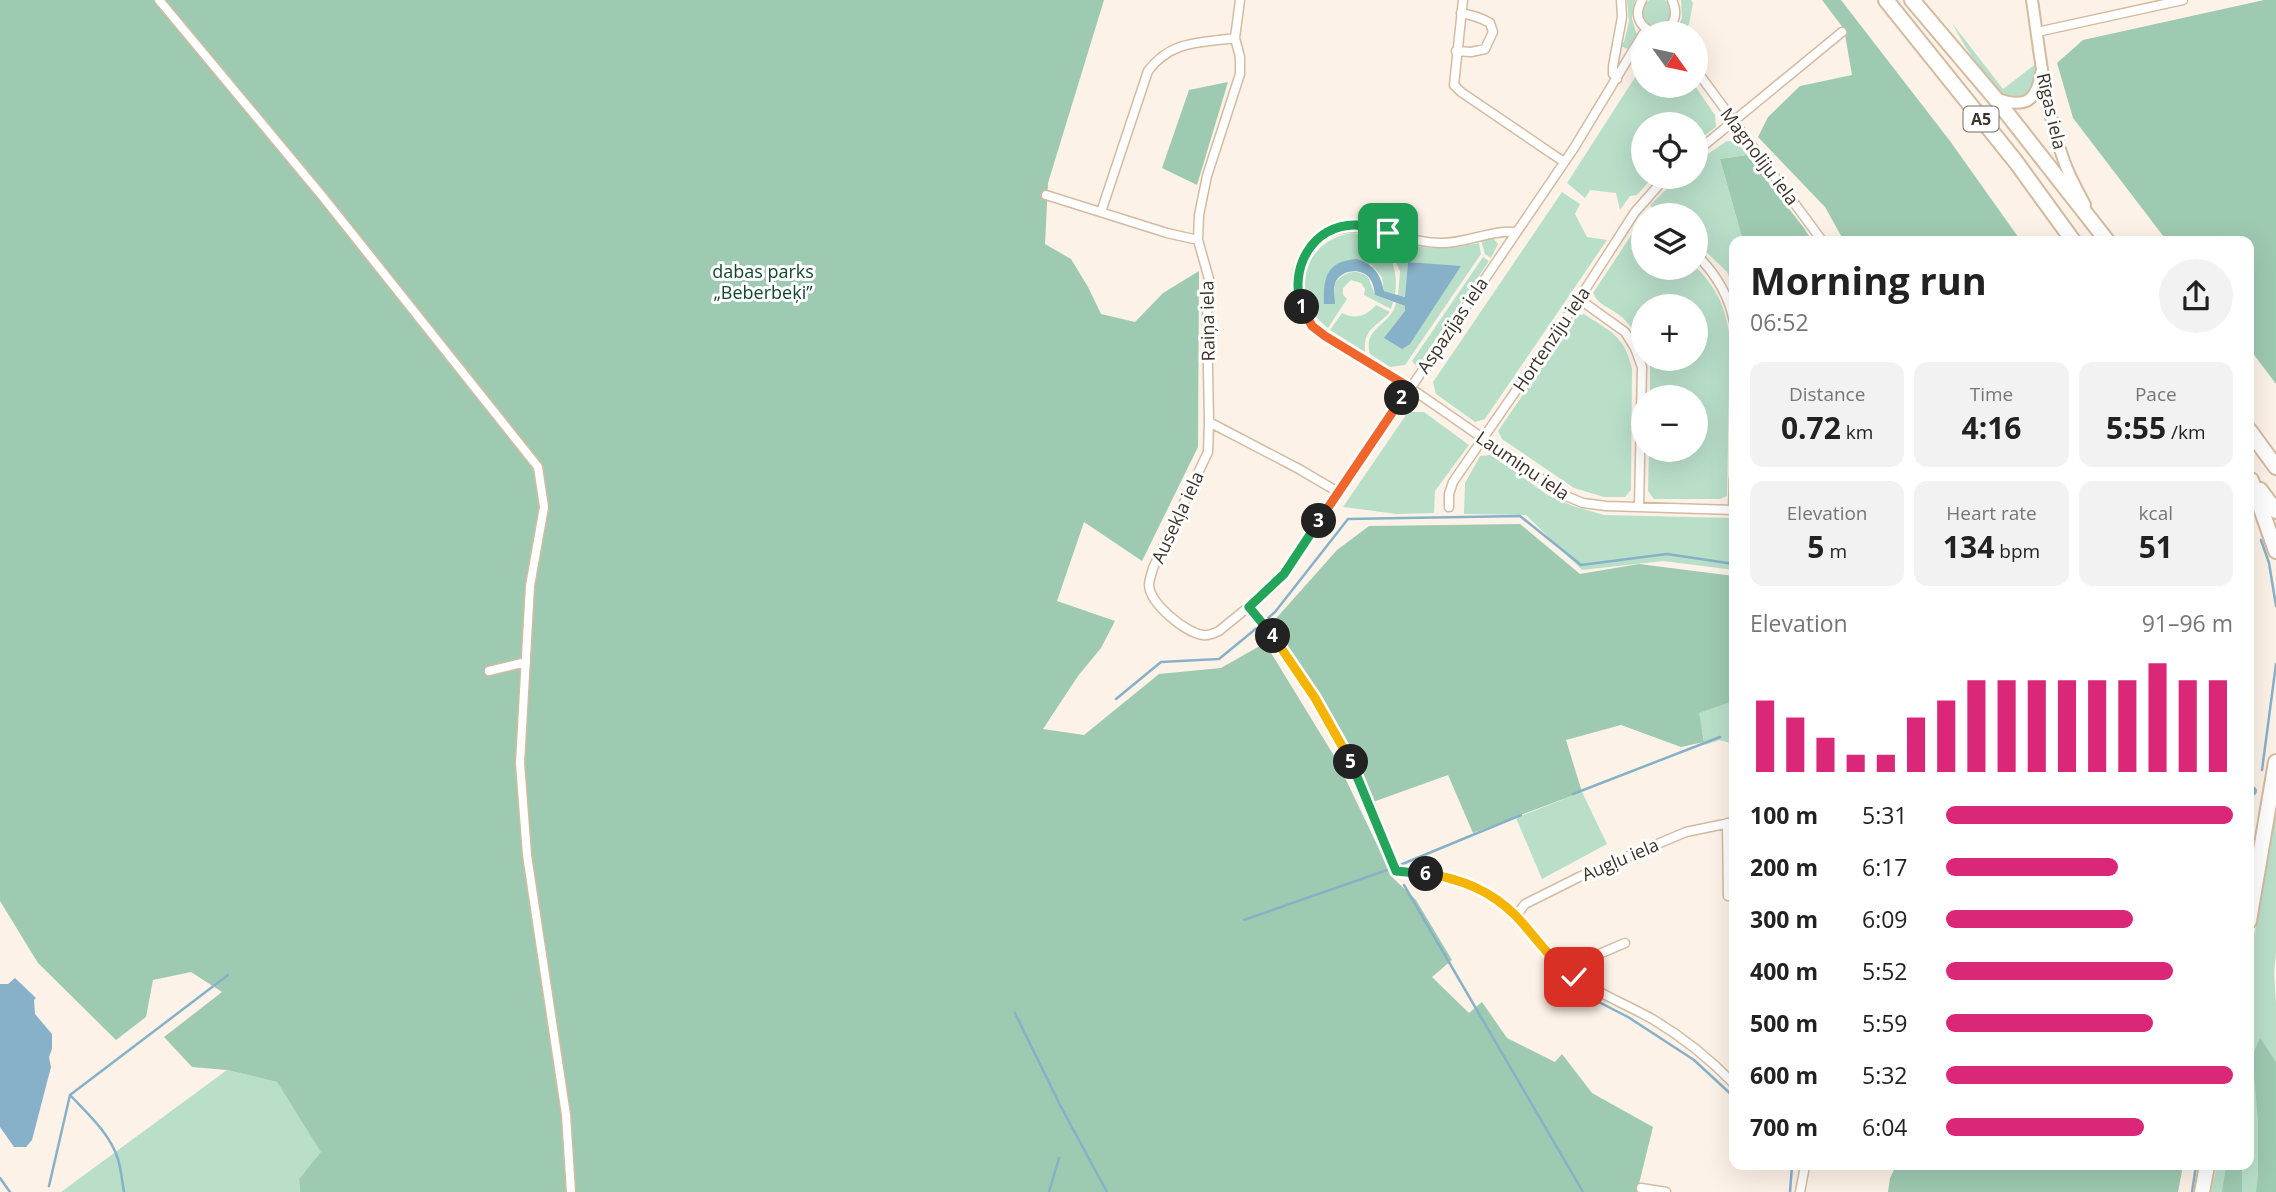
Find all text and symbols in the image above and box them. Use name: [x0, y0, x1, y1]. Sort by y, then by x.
north arrow: [1631, 21, 1708, 98]
map controls: [1631, 21, 1708, 462]
street label: Rīgas iela: [2032, 70, 2072, 152]
street label: Magnoliju iela: [1715, 102, 1805, 210]
road number: A5: [1964, 106, 1998, 132]
button: locate: [1631, 112, 1708, 189]
pin: [1358, 203, 1418, 263]
button: layers: [1631, 203, 1708, 280]
icon: arrive: [1369, 214, 1407, 252]
text: Morning run: [1750, 254, 1987, 306]
park label: dabas parks „Beberbeķi”: [712, 259, 814, 304]
button: share: [2159, 259, 2233, 333]
street label: Aspazijas iela: [1411, 272, 1493, 378]
street label: Raiņa iela: [1194, 281, 1220, 361]
street label: Hortenziju iela: [1507, 282, 1595, 396]
pin: 1: [1284, 290, 1320, 324]
text: 1: [1296, 293, 1307, 319]
button: +: [1631, 294, 1708, 371]
text: 06:52: [1750, 306, 1809, 338]
pin: 2: [1384, 380, 1420, 416]
text: Distance: [1789, 381, 1865, 407]
text: Time: [1970, 381, 2013, 407]
text: Pace: [2135, 381, 2177, 407]
text: 2: [1396, 384, 1407, 410]
button: −: [1631, 385, 1708, 462]
text: 0.72: [1781, 407, 1841, 448]
text: 4:16: [1961, 407, 2022, 448]
text: 5:55: [2106, 407, 2166, 448]
text: km: [1841, 419, 1873, 445]
text: /km: [2166, 419, 2206, 445]
street label: Laumiņu iela: [1472, 425, 1574, 505]
street label: Ausekļa iela: [1145, 467, 1209, 567]
text: Elevation: [1787, 500, 1868, 526]
text: Heart rate: [1946, 500, 2037, 526]
text: kcal: [2139, 500, 2173, 526]
pin: 3: [1302, 504, 1336, 538]
text: 3: [1313, 507, 1324, 533]
text: 5: [1807, 526, 1824, 567]
text: 134: [1943, 526, 1994, 567]
text: 51: [2139, 526, 2173, 567]
text: m: [1824, 538, 1847, 564]
text: bpm: [1994, 538, 2040, 564]
text: Elevation: [1750, 607, 1848, 639]
text: 91–96 m: [2142, 607, 2233, 639]
pin: 4: [1256, 618, 1290, 654]
text: 4: [1267, 622, 1278, 648]
pin: 5: [1334, 744, 1368, 780]
text: 5: [1345, 748, 1356, 774]
text: 100 m: [1750, 799, 1818, 831]
text: 5:31: [1862, 799, 1908, 831]
street label: Augļu iela: [1578, 832, 1662, 886]
text: 200 m: [1750, 851, 1818, 883]
text: 6:17: [1862, 851, 1908, 883]
pin: 6: [1408, 856, 1444, 892]
text: 6: [1420, 860, 1431, 886]
text: 300 m: [1750, 903, 1818, 935]
text: 6:09: [1862, 903, 1908, 935]
pin: [1544, 947, 1604, 1007]
text: 400 m: [1750, 955, 1818, 987]
text: 5:52: [1862, 955, 1908, 987]
icon: check: [1555, 958, 1593, 996]
text: 500 m: [1750, 1007, 1818, 1039]
text: 5:59: [1862, 1007, 1908, 1039]
text: 600 m: [1750, 1059, 1818, 1091]
text: 5:32: [1862, 1059, 1908, 1091]
text: 700 m: [1750, 1111, 1818, 1143]
text: 6:04: [1862, 1111, 1908, 1143]

